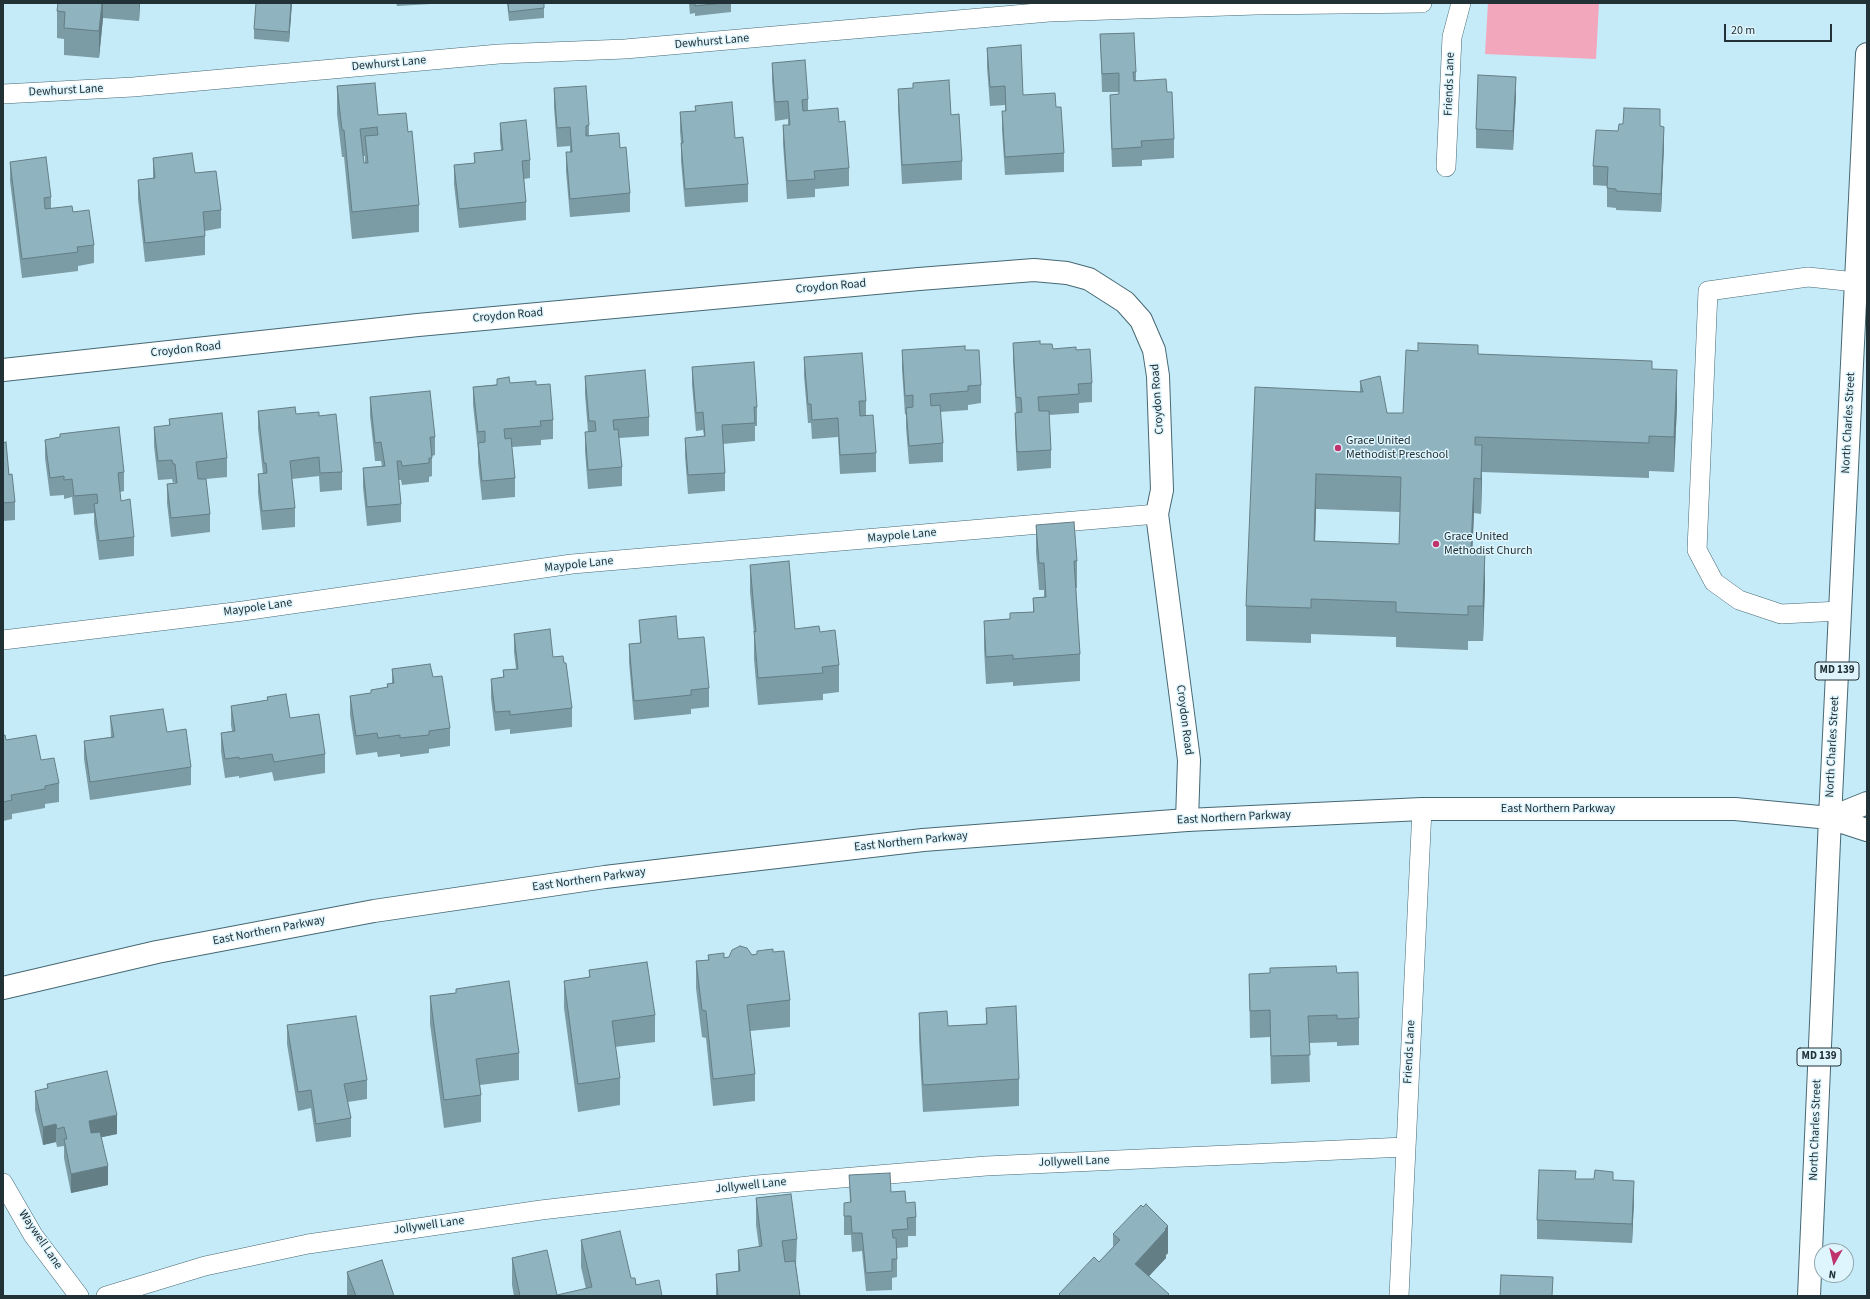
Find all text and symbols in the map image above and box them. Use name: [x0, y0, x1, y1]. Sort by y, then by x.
scale bar: [1726, 16, 1834, 42]
text: 20 m: [1731, 22, 1755, 39]
street label: Dewhurst Lane: [674, 32, 750, 52]
street label: Friends Lane: [1442, 52, 1458, 116]
street label: Dewhurst Lane: [351, 54, 427, 74]
street label: Dewhurst Lane: [28, 82, 104, 100]
street label: Croydon Road: [795, 277, 867, 297]
street label: Croydon Road: [472, 306, 544, 326]
street label: Croydon Road: [150, 339, 222, 361]
street label: Croydon Road: [1148, 363, 1168, 435]
street label: North Charles Street: [1839, 372, 1859, 474]
place label: Grace United Methodist Preschool: [1346, 434, 1448, 462]
marker: Grace United Methodist Preschool: [1333, 443, 1343, 453]
street label: Maypole Lane: [867, 526, 937, 546]
place label: Grace United Methodist Church: [1444, 530, 1532, 558]
marker: Grace United Methodist Church: [1431, 539, 1441, 549]
street label: Maypole Lane: [544, 554, 614, 576]
street label: Maypole Lane: [223, 596, 293, 620]
road number: MD 139: [1815, 662, 1859, 680]
street label: Croydon Road: [1173, 684, 1195, 756]
street label: North Charles Street: [1823, 696, 1843, 798]
street label: East Northern Parkway: [1501, 802, 1615, 816]
street label: East Northern Parkway: [1177, 808, 1291, 828]
street label: East Northern Parkway: [853, 829, 969, 855]
street label: East Northern Parkway: [531, 865, 647, 895]
street label: East Northern Parkway: [212, 913, 326, 949]
street label: Friends Lane: [1401, 1020, 1419, 1084]
road number: MD 139: [1797, 1048, 1841, 1066]
street label: North Charles Street: [1807, 1079, 1825, 1181]
street label: Jollywell Lane: [1038, 1154, 1110, 1170]
street label: Jollywell Lane: [715, 1175, 787, 1197]
street label: Waywell Lane: [15, 1208, 65, 1272]
street label: Jollywell Lane: [393, 1214, 465, 1238]
north arrow: [1814, 1243, 1854, 1283]
text: N: [1828, 1266, 1837, 1282]

